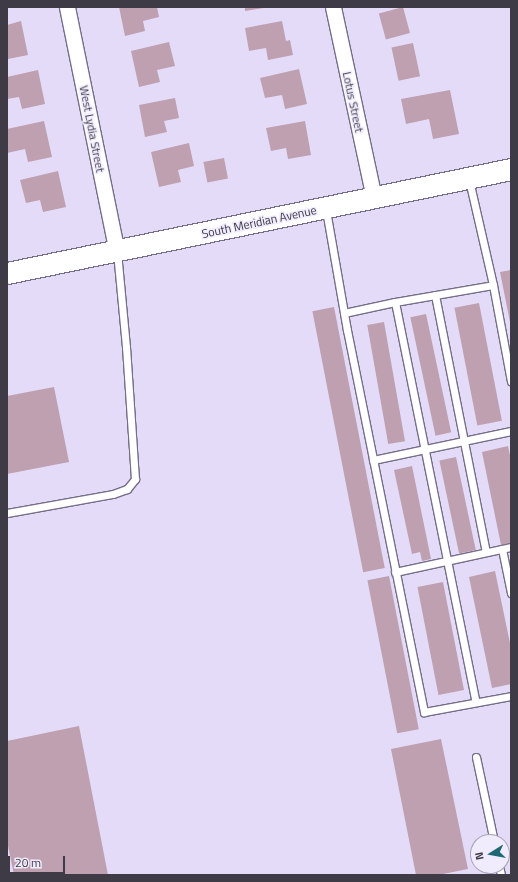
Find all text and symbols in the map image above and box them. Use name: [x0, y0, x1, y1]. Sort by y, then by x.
street label: Lotus Street: [340, 70, 366, 134]
street label: West Lydia Street: [77, 84, 107, 174]
street label: South Meridian Avenue: [200, 203, 318, 241]
north arrow: [470, 834, 510, 874]
scale bar: [10, 848, 67, 874]
text: N: [471, 851, 488, 861]
text: 20 m: [15, 853, 41, 872]

